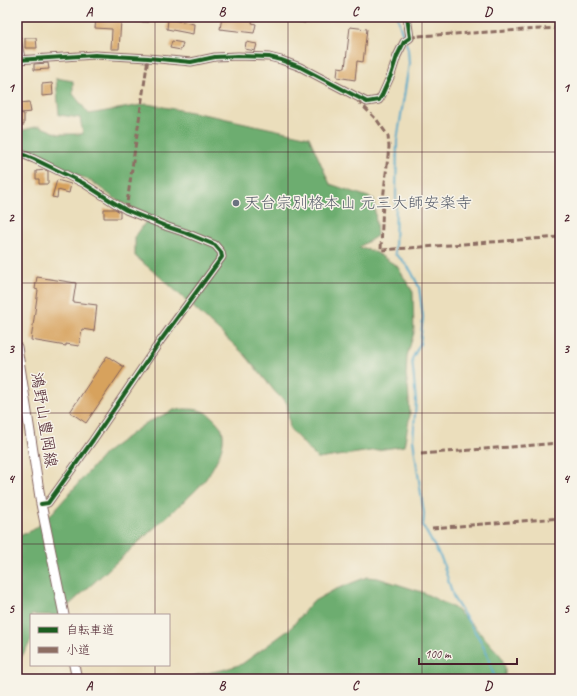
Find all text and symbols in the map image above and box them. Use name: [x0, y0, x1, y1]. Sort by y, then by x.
text: A: [86, 4, 94, 20]
text: B: [219, 4, 227, 20]
text: C: [352, 4, 360, 20]
text: D: [484, 4, 493, 20]
text: 1: [8, 80, 16, 96]
text: 1: [563, 80, 571, 96]
place label: 天台宗別格本山 元三大師安楽寺: [244, 193, 472, 213]
marker: 天台宗別格本山 元三大師安楽寺: [231, 198, 241, 208]
text: 2: [8, 210, 15, 226]
text: 2: [563, 210, 570, 226]
text: 3: [8, 341, 15, 357]
text: 3: [563, 341, 570, 357]
street label: 鴻野山豊岡線: [27, 371, 61, 469]
text: 4: [8, 471, 16, 487]
text: 4: [563, 471, 571, 487]
text: 5: [8, 601, 15, 617]
text: 5: [563, 601, 570, 617]
legend: [30, 614, 170, 666]
text: 自転車道: [66, 622, 114, 638]
scale bar: [419, 640, 517, 666]
text: 小道: [66, 642, 90, 658]
text: 100 m: [425, 646, 452, 662]
text: A: [86, 678, 94, 694]
text: B: [219, 678, 227, 694]
text: C: [352, 678, 360, 694]
text: D: [484, 678, 493, 694]

